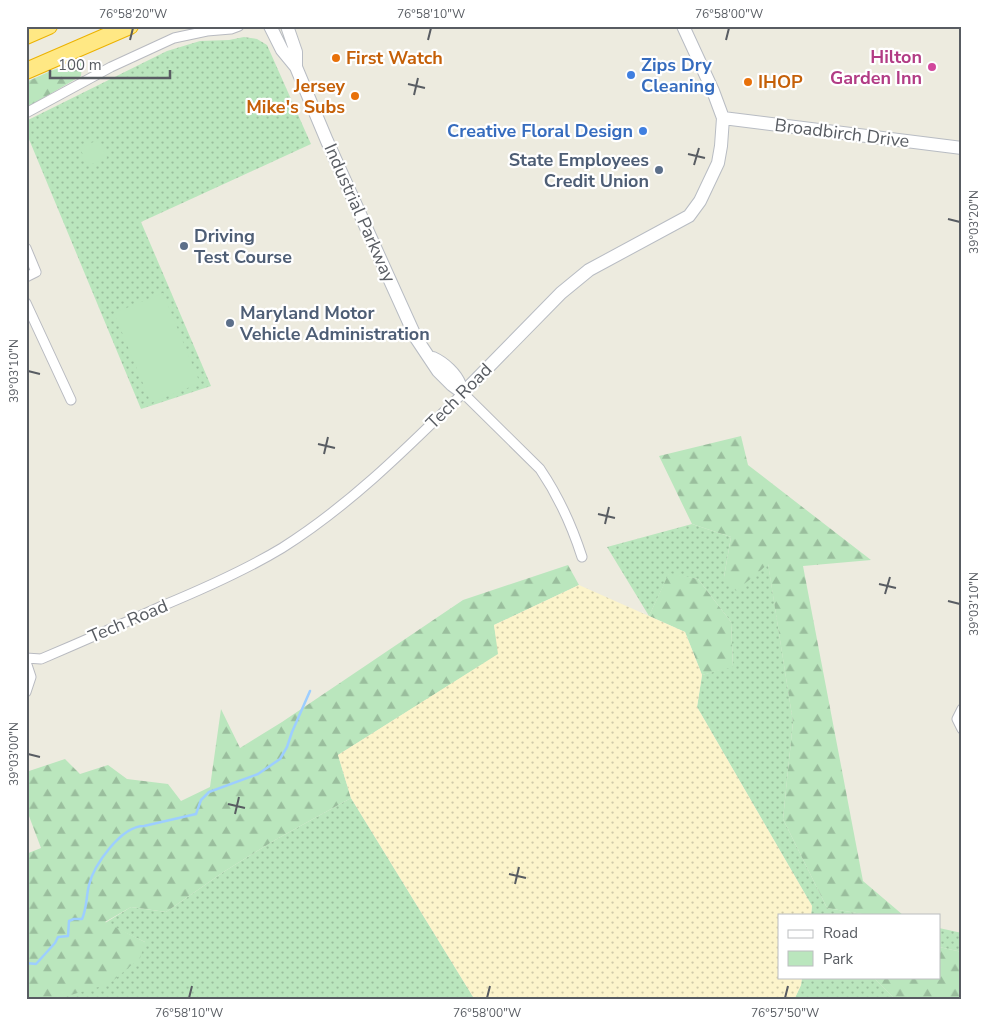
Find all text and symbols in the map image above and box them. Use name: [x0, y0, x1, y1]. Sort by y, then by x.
text: 76°58'20"W: [99, 6, 167, 22]
text: 76°58'10"W: [397, 6, 465, 22]
text: 76°58'00"W: [695, 6, 763, 22]
place label: Hilton Garden Inn: [830, 45, 922, 90]
place label: First Watch: [346, 46, 443, 70]
scale bar: [50, 48, 170, 80]
marker: First Watch: [330, 52, 342, 64]
place label: Zips Dry Cleaning: [641, 53, 715, 98]
text: 100 m: [58, 55, 102, 75]
marker: Hilton Garden Inn: [926, 61, 938, 73]
marker: Zips Dry Cleaning: [625, 69, 637, 81]
place label: IHOP: [758, 70, 803, 94]
place label: Jersey Mike's Subs: [246, 74, 346, 119]
marker: IHOP: [742, 76, 754, 88]
marker: Jersey Mike's Subs: [349, 90, 361, 102]
street label: Broadbirch Drive: [773, 113, 911, 153]
place label: Creative Floral Design: [447, 119, 633, 143]
marker: Creative Floral Design: [637, 125, 649, 137]
street label: Industrial Parkway: [319, 140, 402, 287]
place label: State Employees Credit Union: [509, 148, 649, 193]
marker: State Employees Credit Union: [653, 164, 665, 176]
text: 39°03'20"N: [966, 190, 982, 254]
place label: Driving Test Course: [194, 224, 292, 269]
marker: Driving Test Course: [178, 240, 190, 252]
place label: Maryland Motor Vehicle Administration: [239, 301, 430, 346]
marker: Maryland Motor Vehicle Administration: [224, 317, 236, 329]
text: 39°03'10"N: [6, 339, 22, 403]
street label: Tech Road: [421, 358, 497, 434]
text: 39°03'10"N: [966, 572, 982, 636]
street label: Tech Road: [85, 594, 171, 648]
text: 39°03'00"N: [6, 722, 22, 786]
legend: [778, 914, 940, 978]
text: Road: [823, 923, 858, 943]
text: Park: [823, 949, 853, 969]
text: 76°58'10"W: [155, 1005, 223, 1021]
text: 76°58'00"W: [453, 1005, 521, 1021]
text: 76°57'50"W: [751, 1005, 819, 1021]

